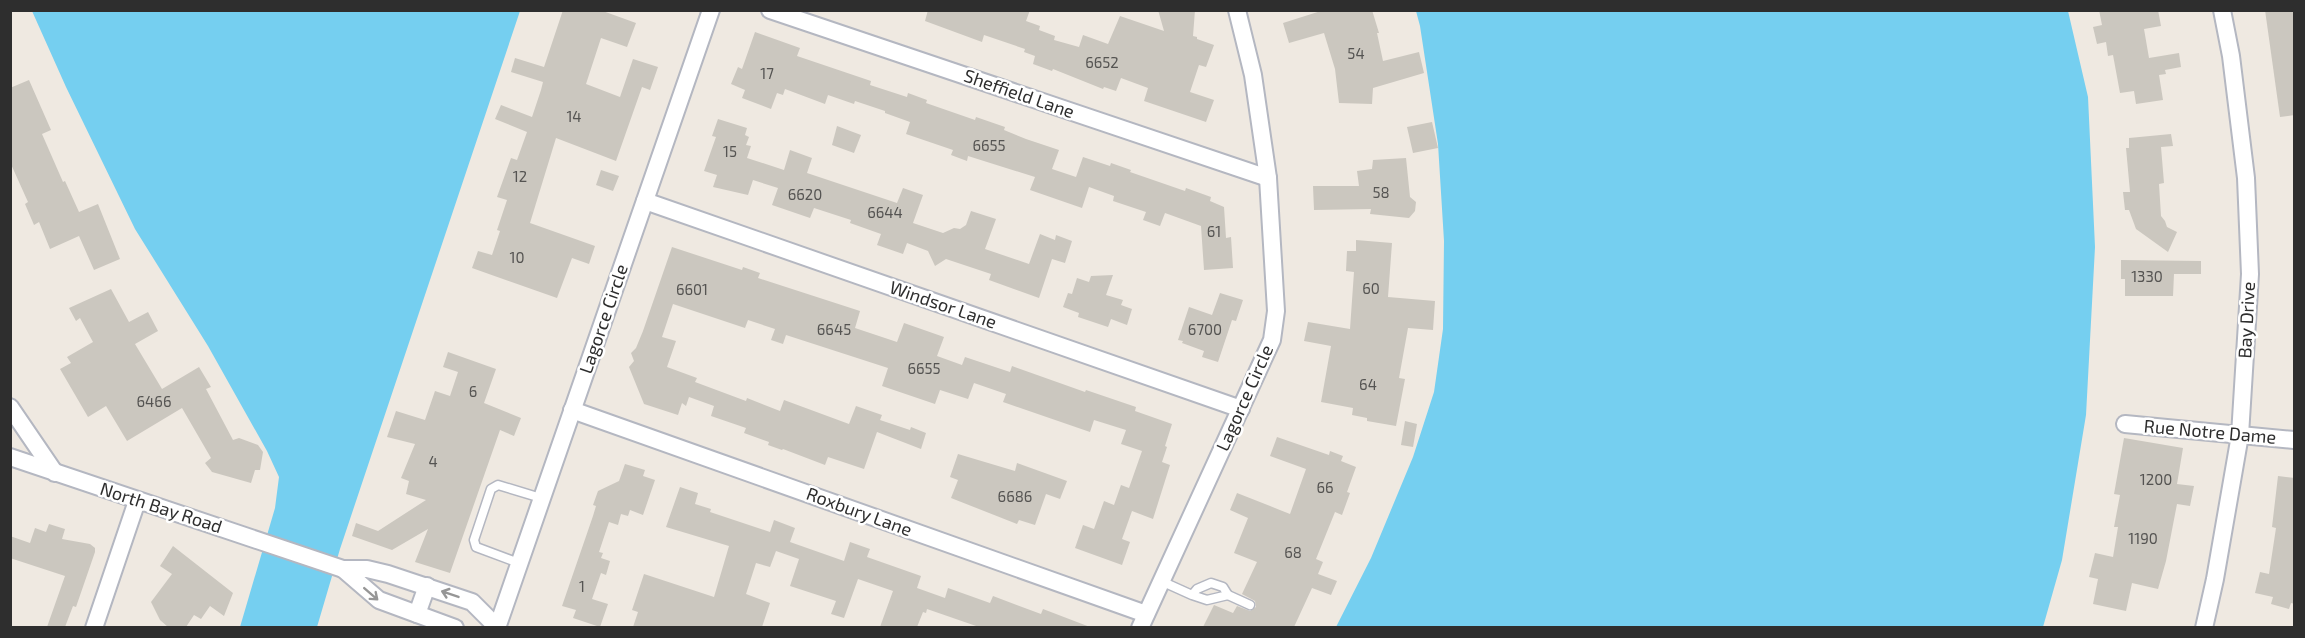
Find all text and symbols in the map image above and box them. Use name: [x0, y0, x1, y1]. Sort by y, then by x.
house number: 54: [1347, 44, 1365, 62]
house number: 6652: [1085, 53, 1119, 71]
house number: 17: [760, 64, 774, 82]
street label: Sheffield Lane: [961, 64, 1078, 122]
house number: 14: [566, 107, 582, 125]
house number: 6655: [972, 136, 1006, 154]
house number: 15: [723, 142, 737, 160]
house number: 12: [513, 167, 527, 185]
house number: 58: [1372, 183, 1390, 201]
house number: 6620: [788, 185, 822, 203]
house number: 6644: [867, 203, 903, 221]
house number: 61: [1207, 222, 1221, 240]
house number: 10: [509, 248, 525, 266]
street label: Lagorce Circle: [574, 261, 632, 376]
house number: 1330: [2131, 267, 2163, 285]
street label: Windsor Lane: [887, 275, 1000, 333]
house number: 60: [1362, 279, 1380, 297]
house number: 6601: [676, 280, 708, 298]
street label: Bay Drive: [2233, 281, 2259, 359]
house number: 6645: [817, 320, 851, 338]
house number: 6700: [1188, 320, 1222, 338]
street label: Lagorce Circle: [1211, 341, 1277, 454]
house number: 6655: [907, 359, 941, 377]
house number: 64: [1359, 375, 1377, 393]
house number: 6: [469, 382, 477, 400]
house number: 6466: [137, 392, 171, 410]
street label: Rue Notre Dame: [2143, 414, 2277, 448]
house number: 4: [428, 452, 438, 470]
house number: 1200: [2140, 470, 2172, 488]
street label: North Bay Road: [97, 477, 225, 537]
house number: 66: [1316, 478, 1334, 496]
street label: Roxbury Lane: [804, 482, 915, 540]
house number: 6686: [998, 487, 1032, 505]
house number: 1190: [2128, 529, 2158, 547]
house number: 68: [1284, 543, 1302, 561]
house number: 1: [579, 577, 585, 595]
one-way arrow: [364, 587, 379, 601]
one-way arrow: [441, 588, 460, 599]

